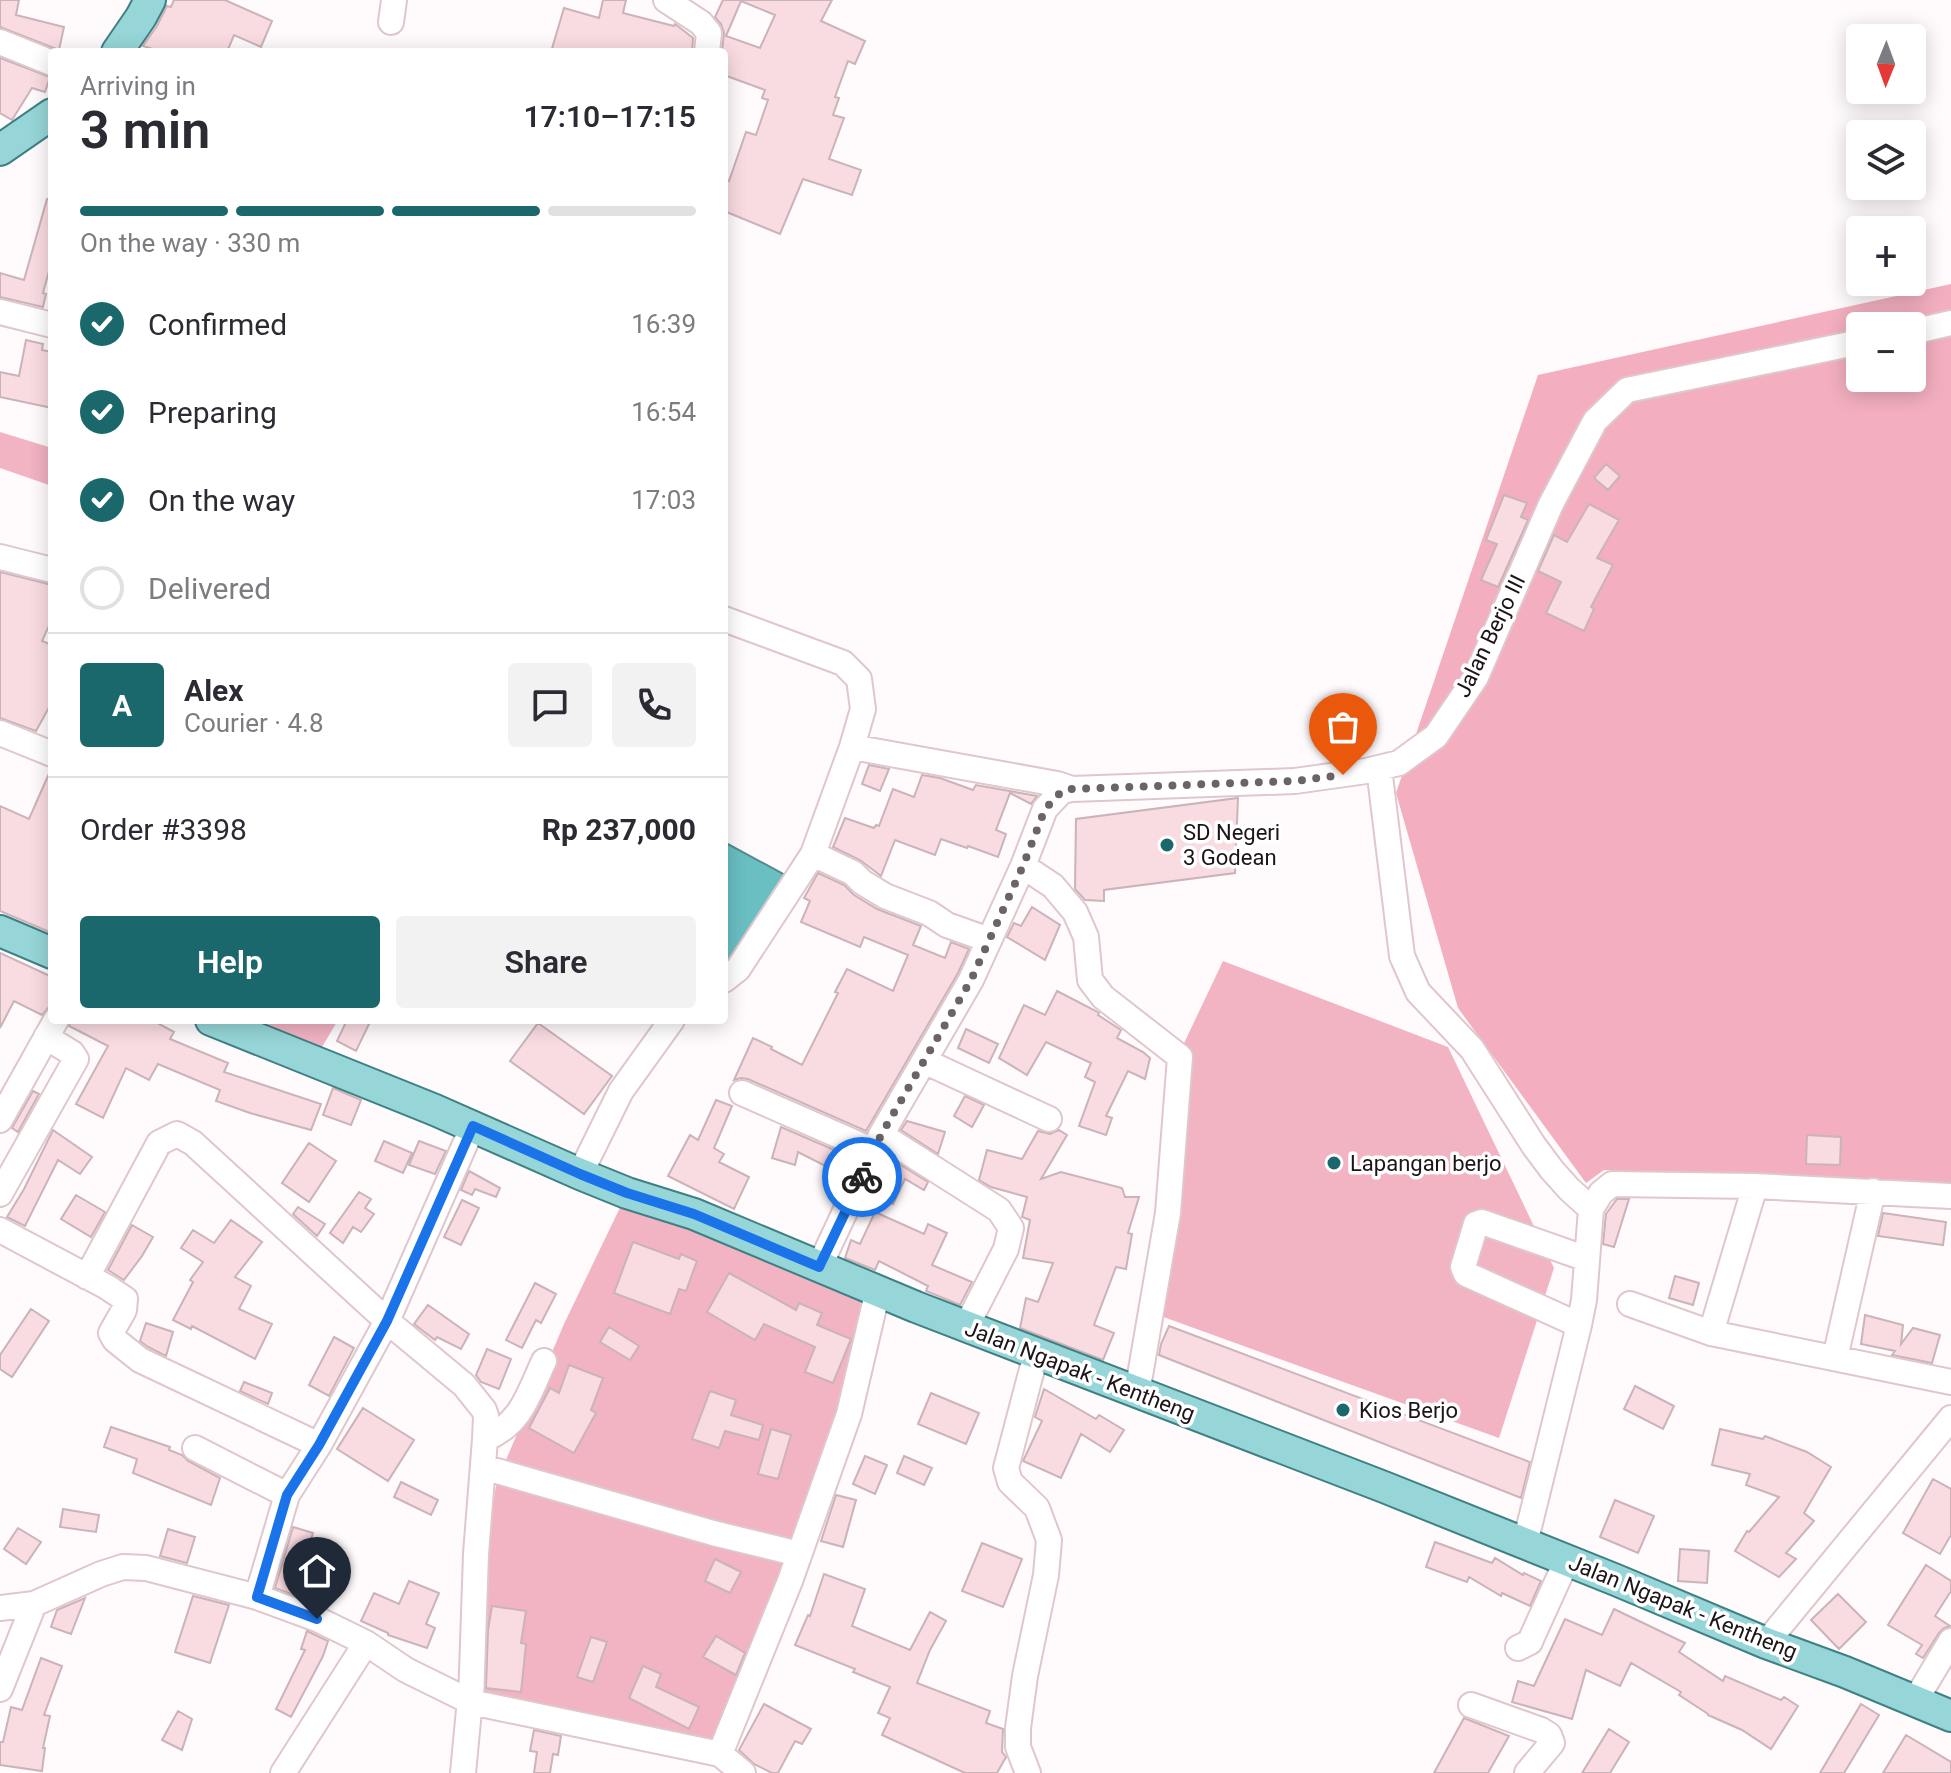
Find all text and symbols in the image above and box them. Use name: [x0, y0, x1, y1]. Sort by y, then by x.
north arrow: [1846, 24, 1926, 104]
map controls: [1846, 24, 1926, 392]
text: Arriving in: [80, 71, 196, 101]
text: 17:10–17:15: [523, 99, 696, 134]
text: 3 min: [80, 100, 210, 161]
button: layers: [1846, 120, 1926, 200]
button: +: [1846, 216, 1926, 296]
text: On the way · 330 m: [80, 228, 300, 258]
icon: check: [80, 302, 124, 346]
text: Confirmed: [148, 307, 287, 342]
text: 16:39: [631, 309, 696, 339]
button: −: [1846, 312, 1926, 392]
icon: check: [80, 390, 124, 434]
text: Preparing: [148, 395, 277, 430]
text: 16:54: [631, 397, 696, 427]
icon: check: [80, 478, 124, 522]
text: On the way: [148, 483, 295, 518]
text: 17:03: [631, 485, 696, 515]
text: Delivered: [148, 571, 271, 606]
street label: Jalan Berjo III: [1450, 571, 1530, 701]
button: chat: [508, 663, 592, 747]
button: phone: [612, 663, 696, 747]
text: Alex: [184, 673, 244, 708]
text: A: [112, 688, 132, 723]
pin: [1309, 693, 1377, 775]
icon: bag: [1321, 705, 1365, 749]
text: Courier · 4.8: [184, 708, 324, 738]
text: Order #3398: [80, 812, 247, 847]
text: Rp 237,000: [542, 812, 696, 847]
place label: SD Negeri 3 Godean: [1183, 820, 1280, 870]
marker: SD Negeri 3 Godean: [1158, 836, 1176, 854]
button: Help: [80, 916, 380, 1008]
button: Share: [396, 916, 696, 1008]
courier: [822, 1137, 902, 1217]
place label: Lapangan berjo: [1350, 1151, 1502, 1176]
marker: Lapangan berjo: [1325, 1154, 1343, 1172]
icon: bike: [840, 1155, 884, 1199]
street label: Jalan Ngapak - Kentheng: [961, 1316, 1199, 1426]
place label: Kios Berjo: [1359, 1398, 1458, 1423]
marker: Kios Berjo: [1334, 1401, 1352, 1419]
pin: [283, 1537, 351, 1619]
icon: home: [295, 1549, 339, 1593]
street label: Jalan Ngapak - Kentheng: [1565, 1550, 1801, 1664]

